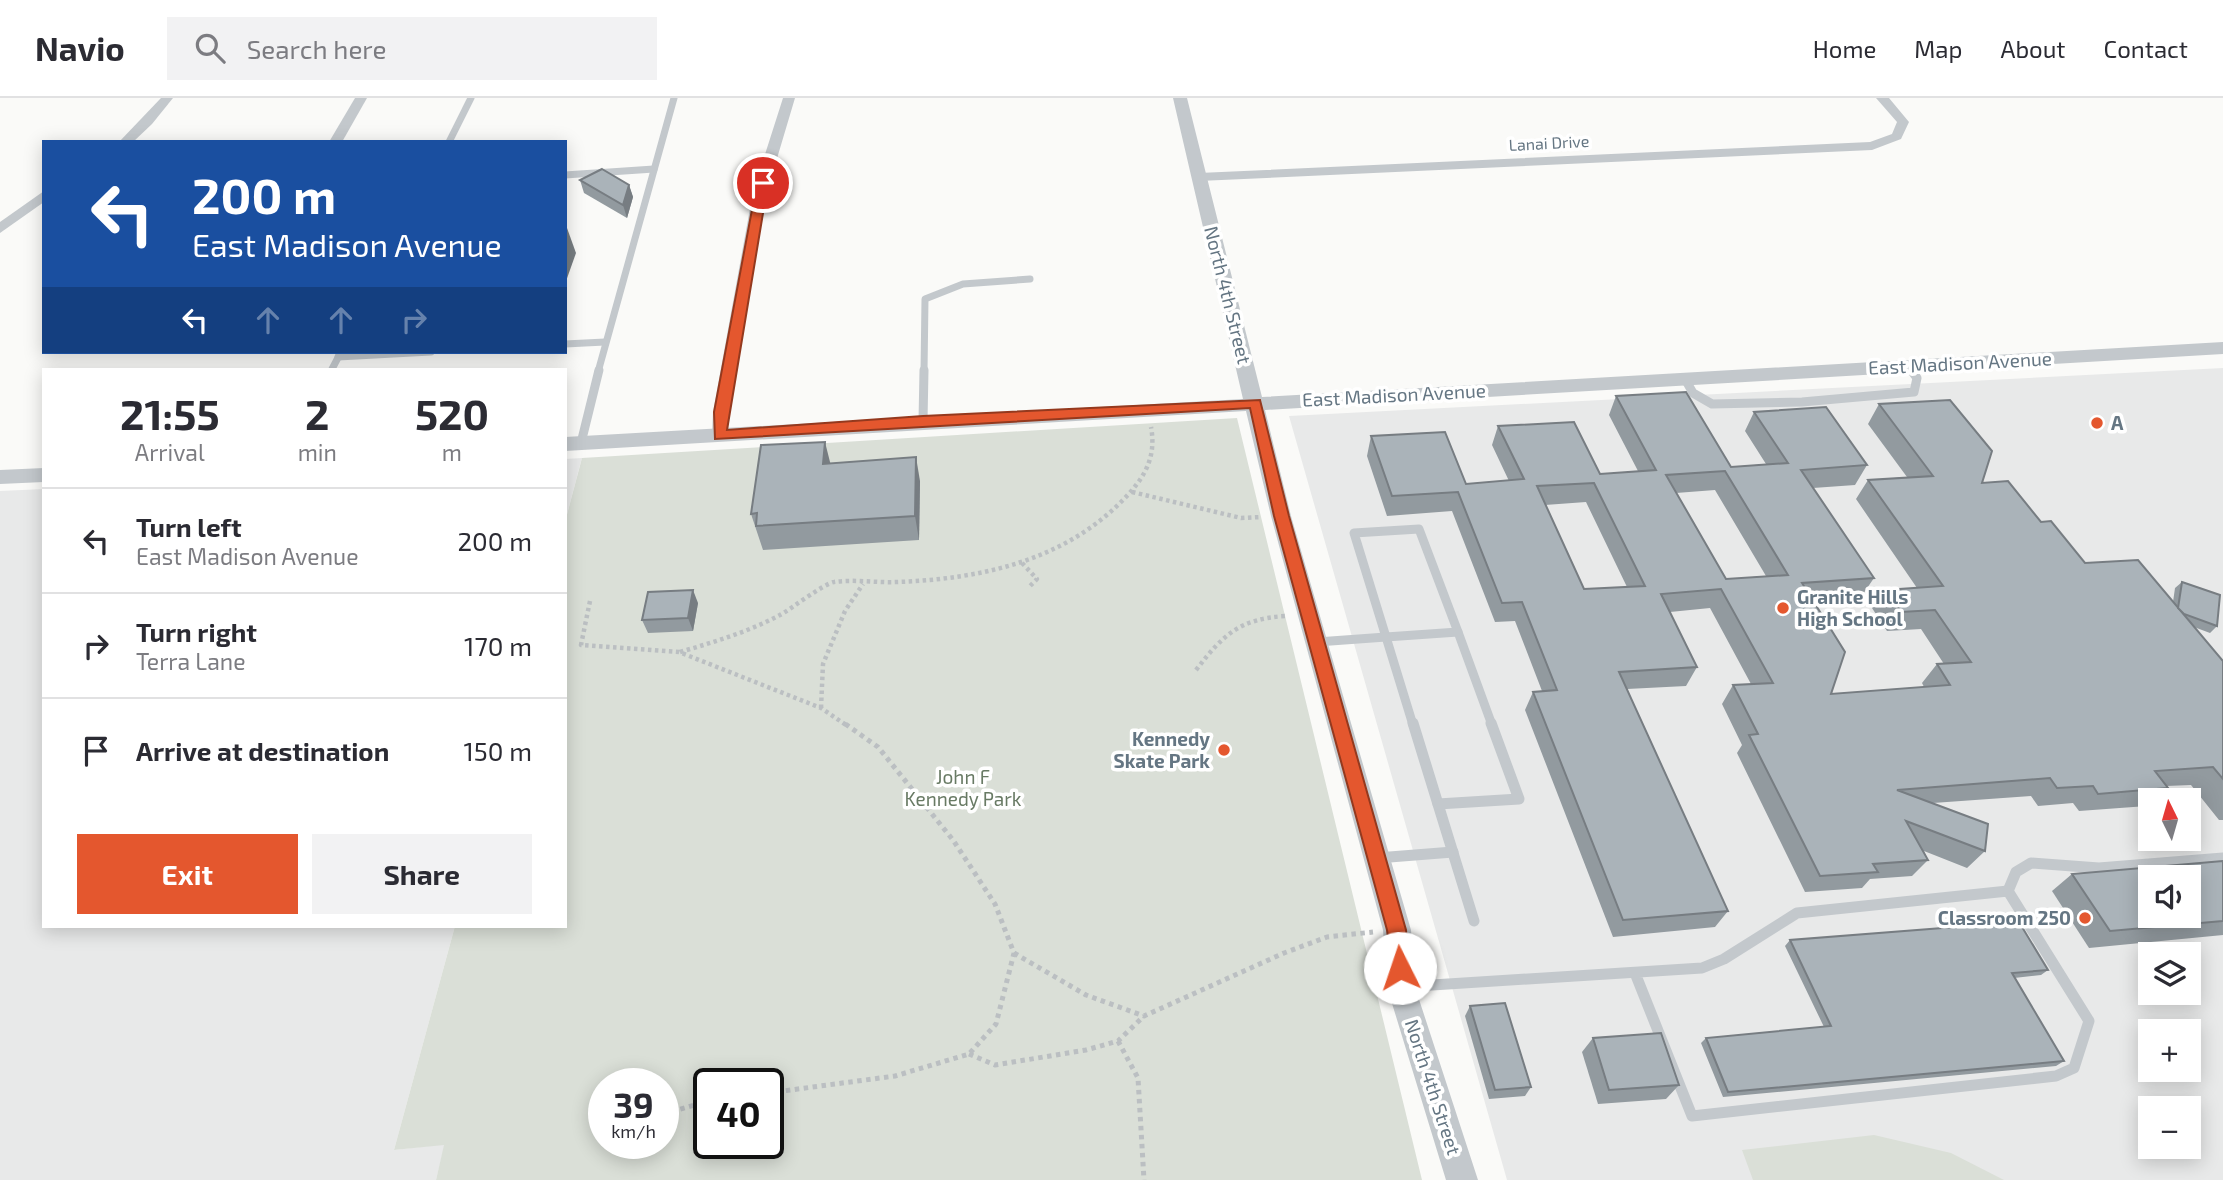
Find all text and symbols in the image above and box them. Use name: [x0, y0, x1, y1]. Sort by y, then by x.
search box: [167, 17, 657, 80]
text: Navio: [35, 28, 125, 68]
icon: search: [191, 29, 229, 67]
text: Search here: [247, 33, 386, 64]
text: Home: [1813, 34, 1876, 63]
text: Map: [1914, 34, 1962, 63]
text: About: [2000, 34, 2066, 63]
text: Contact: [2104, 34, 2188, 63]
street label: Lanai Drive: [1508, 131, 1590, 154]
pin: [733, 153, 793, 213]
icon: arrive: [744, 164, 782, 202]
text: 200 m: [192, 165, 336, 224]
icon: left: [77, 168, 168, 259]
street label: North 4th Street: [1200, 224, 1257, 366]
text: East Madison Avenue: [192, 225, 502, 263]
icon: left: [176, 301, 214, 339]
icon: ahead: [249, 301, 287, 339]
icon: ahead: [322, 301, 360, 339]
icon: right: [395, 301, 433, 339]
street label: East Madison Avenue: [1868, 346, 2052, 379]
street label: East Madison Avenue: [1302, 378, 1486, 411]
text: 21:55: [120, 388, 220, 438]
text: 2: [305, 388, 330, 438]
text: 520: [415, 388, 489, 438]
place label: A: [2111, 411, 2124, 434]
marker: A: [2089, 415, 2105, 431]
text: Arrival: [135, 438, 205, 466]
text: min: [298, 438, 337, 466]
text: m: [442, 438, 462, 466]
text: Turn left: [136, 511, 242, 542]
icon: left: [77, 522, 115, 560]
text: 200 m: [457, 525, 532, 556]
text: East Madison Avenue: [136, 542, 359, 570]
place label: Granite Hills High School: [1797, 585, 1908, 630]
marker: Granite Hills High School: [1775, 600, 1791, 616]
text: Turn right: [136, 616, 257, 647]
icon: right: [77, 627, 115, 665]
text: 170 m: [464, 630, 532, 661]
text: Terra Lane: [136, 647, 246, 675]
place label: Kennedy Skate Park: [1114, 727, 1210, 772]
icon: arrive: [77, 732, 115, 770]
text: Arrive at destination: [136, 735, 389, 766]
text: 150 m: [463, 735, 532, 766]
marker: Kennedy Skate Park: [1216, 742, 1232, 758]
park label: John F Kennedy Park: [904, 765, 1022, 810]
north arrow: [2138, 788, 2202, 850]
map controls: [2138, 788, 2201, 1159]
button: Exit: [77, 834, 298, 914]
button: Share: [312, 834, 532, 914]
button: sound: [2138, 865, 2201, 928]
place label: Classroom 250: [1938, 906, 2071, 929]
marker: Classroom 250: [2077, 910, 2093, 926]
position arrow: [1363, 931, 1437, 1005]
button: layers: [2138, 942, 2201, 1005]
street label: North 4th Street: [1401, 1016, 1466, 1158]
button: +: [2138, 1019, 2201, 1082]
speed limit sign: 40: [693, 1068, 784, 1159]
text: 39: [613, 1083, 654, 1125]
button: −: [2138, 1096, 2201, 1159]
text: km/h: [611, 1120, 656, 1142]

